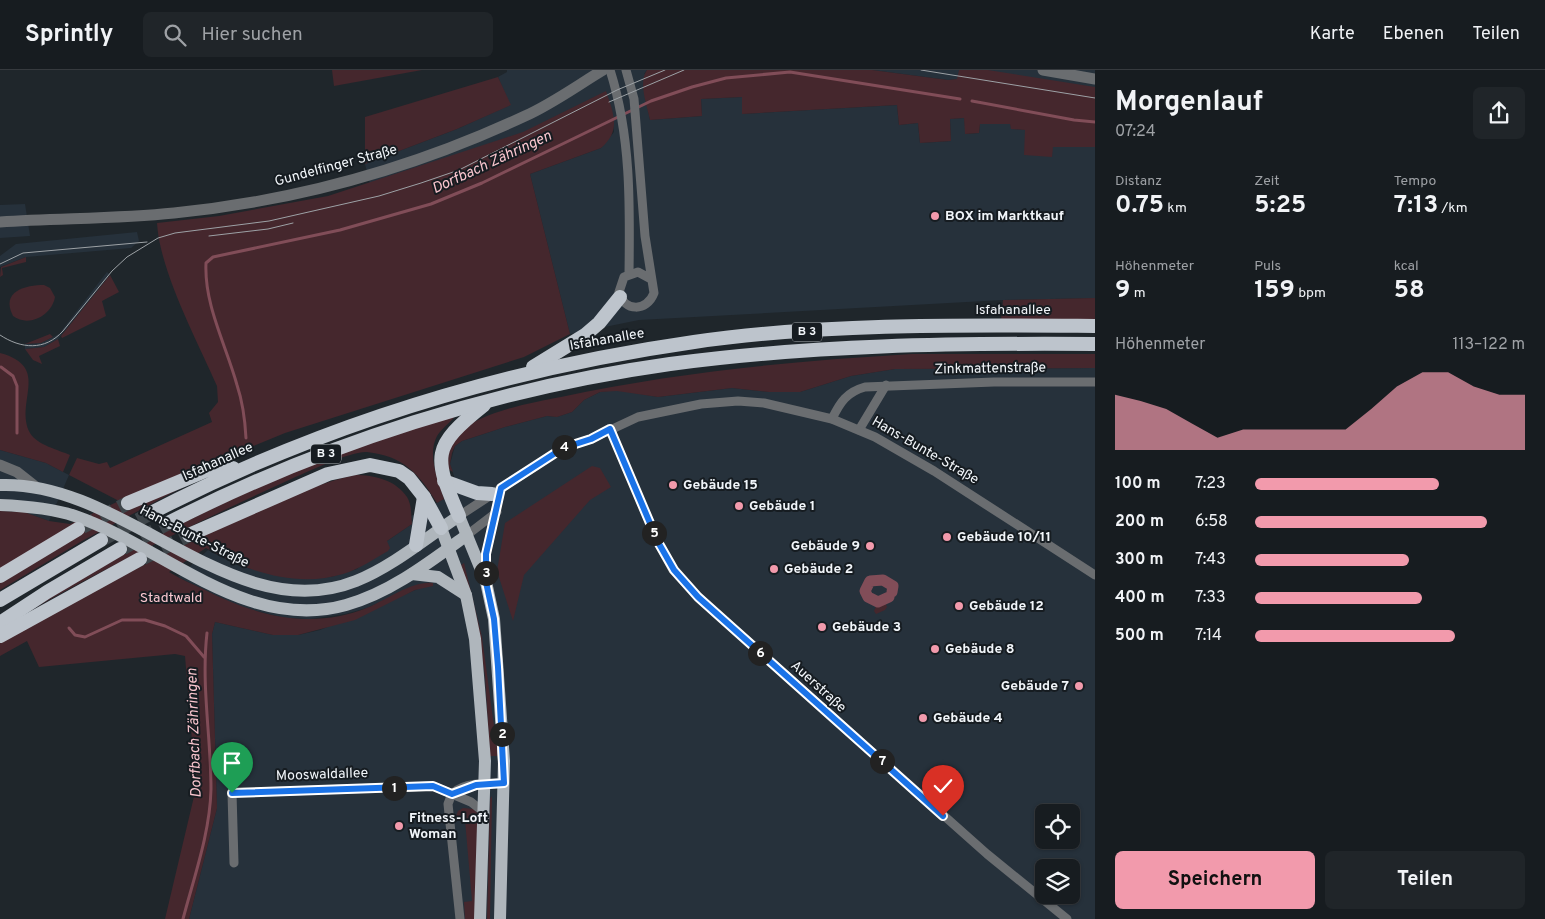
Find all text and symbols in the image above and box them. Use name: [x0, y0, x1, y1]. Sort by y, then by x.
search box: [143, 12, 493, 57]
text: Sprintly: [25, 20, 113, 50]
icon: search: [161, 21, 189, 49]
text: Hier suchen: [201, 23, 303, 47]
text: Karte: [1310, 23, 1355, 46]
text: Ebenen: [1383, 23, 1444, 46]
text: Teilen: [1472, 23, 1520, 46]
text: Morgenlauf: [1115, 85, 1263, 121]
button: share: [1473, 87, 1525, 139]
text: 07:24: [1115, 122, 1156, 142]
water label: Dorfbach Zähringen: [429, 127, 555, 199]
street label: Gundelfinger Straße: [273, 141, 399, 191]
text: Distanz: [1115, 173, 1162, 190]
text: Zeit: [1254, 173, 1280, 190]
text: Tempo: [1394, 173, 1436, 190]
text: 0.75: [1115, 190, 1164, 222]
text: 5:25: [1254, 190, 1306, 222]
text: 7:13: [1394, 190, 1438, 222]
text: km: [1164, 200, 1187, 217]
text: /km: [1438, 200, 1468, 217]
place label: BOX im Marktkauf: [945, 208, 1064, 225]
marker: BOX im Marktkauf: [929, 210, 941, 222]
text: Höhenmeter: [1115, 258, 1194, 275]
text: Puls: [1254, 258, 1281, 275]
text: kcal: [1394, 258, 1419, 275]
text: 9: [1115, 275, 1130, 307]
text: 159: [1254, 275, 1295, 307]
text: 58: [1394, 275, 1425, 307]
text: m: [1130, 285, 1146, 302]
text: bpm: [1295, 285, 1326, 302]
street label: Isfahanallee: [975, 302, 1051, 319]
road number: B 3: [792, 322, 822, 342]
street label: Isfahanallee: [568, 325, 646, 355]
text: Höhenmeter: [1115, 335, 1205, 355]
text: 113–122 m: [1452, 335, 1525, 355]
street label: Zinkmattenstraße: [934, 360, 1046, 378]
street label: Hans-Bunte-Straße: [869, 413, 981, 489]
pin: 4: [552, 434, 576, 460]
street label: Isfahanallee: [180, 439, 256, 485]
text: 4: [560, 439, 569, 456]
road number: B 3: [311, 444, 341, 464]
text: 100 m: [1115, 474, 1161, 494]
text: 7:23: [1195, 474, 1226, 494]
place label: Gebäude 15: [683, 477, 758, 494]
marker: Gebäude 15: [667, 479, 679, 491]
place label: Gebäude 1: [749, 498, 815, 515]
marker: Gebäude 1: [733, 500, 745, 512]
street label: Hans-Bunte-Straße: [136, 502, 252, 572]
text: 200 m: [1115, 512, 1164, 532]
text: 6:58: [1195, 512, 1228, 532]
pin: 5: [642, 520, 666, 546]
text: 5: [650, 525, 659, 542]
place label: Gebäude 10/11: [957, 529, 1051, 546]
marker: Gebäude 10/11: [941, 531, 953, 543]
place label: Gebäude 9: [791, 538, 860, 555]
marker: Gebäude 9: [864, 540, 876, 552]
text: 300 m: [1115, 550, 1163, 570]
text: 7:43: [1195, 550, 1226, 570]
pin: 3: [474, 560, 498, 586]
place label: Gebäude 2: [784, 561, 853, 578]
marker: Gebäude 2: [768, 563, 780, 575]
text: 3: [482, 565, 491, 582]
text: 400 m: [1115, 588, 1164, 608]
text: 7:33: [1195, 588, 1226, 608]
park label: Stadtwald: [140, 590, 202, 607]
place label: Gebäude 12: [969, 598, 1044, 615]
marker: Gebäude 12: [953, 600, 965, 612]
place label: Gebäude 3: [832, 619, 901, 636]
marker: Gebäude 3: [816, 621, 828, 633]
text: 500 m: [1115, 626, 1164, 646]
text: 7:14: [1195, 626, 1222, 646]
pin: 6: [748, 640, 772, 666]
place label: Gebäude 8: [945, 641, 1015, 658]
marker: Gebäude 8: [929, 643, 941, 655]
text: 6: [756, 645, 765, 662]
street label: Auerstraße: [787, 658, 849, 716]
water label: Dorfbach Zähringen: [183, 668, 207, 798]
place label: Gebäude 7: [1001, 678, 1069, 695]
marker: Gebäude 7: [1073, 680, 1085, 692]
place label: Gebäude 4: [933, 710, 1003, 727]
marker: Gebäude 4: [917, 712, 929, 724]
pin: 2: [490, 722, 514, 746]
text: 2: [498, 726, 507, 743]
pin: [211, 742, 253, 793]
pin: 7: [870, 748, 894, 774]
icon: arrive: [218, 749, 246, 777]
text: 7: [879, 753, 886, 770]
street label: Mooswaldallee: [276, 765, 368, 785]
pin: [922, 765, 964, 816]
icon: check: [929, 772, 957, 800]
pin: 1: [382, 776, 406, 800]
text: 1: [392, 780, 397, 797]
map controls: [1035, 804, 1080, 904]
button: locate: [1035, 804, 1080, 849]
place label: Fitness-Loft Woman: [409, 810, 488, 843]
marker: Fitness-Loft Woman: [393, 820, 405, 832]
button: Speichern: [1115, 851, 1315, 909]
button: Teilen: [1325, 851, 1525, 909]
button: layers: [1035, 859, 1080, 904]

